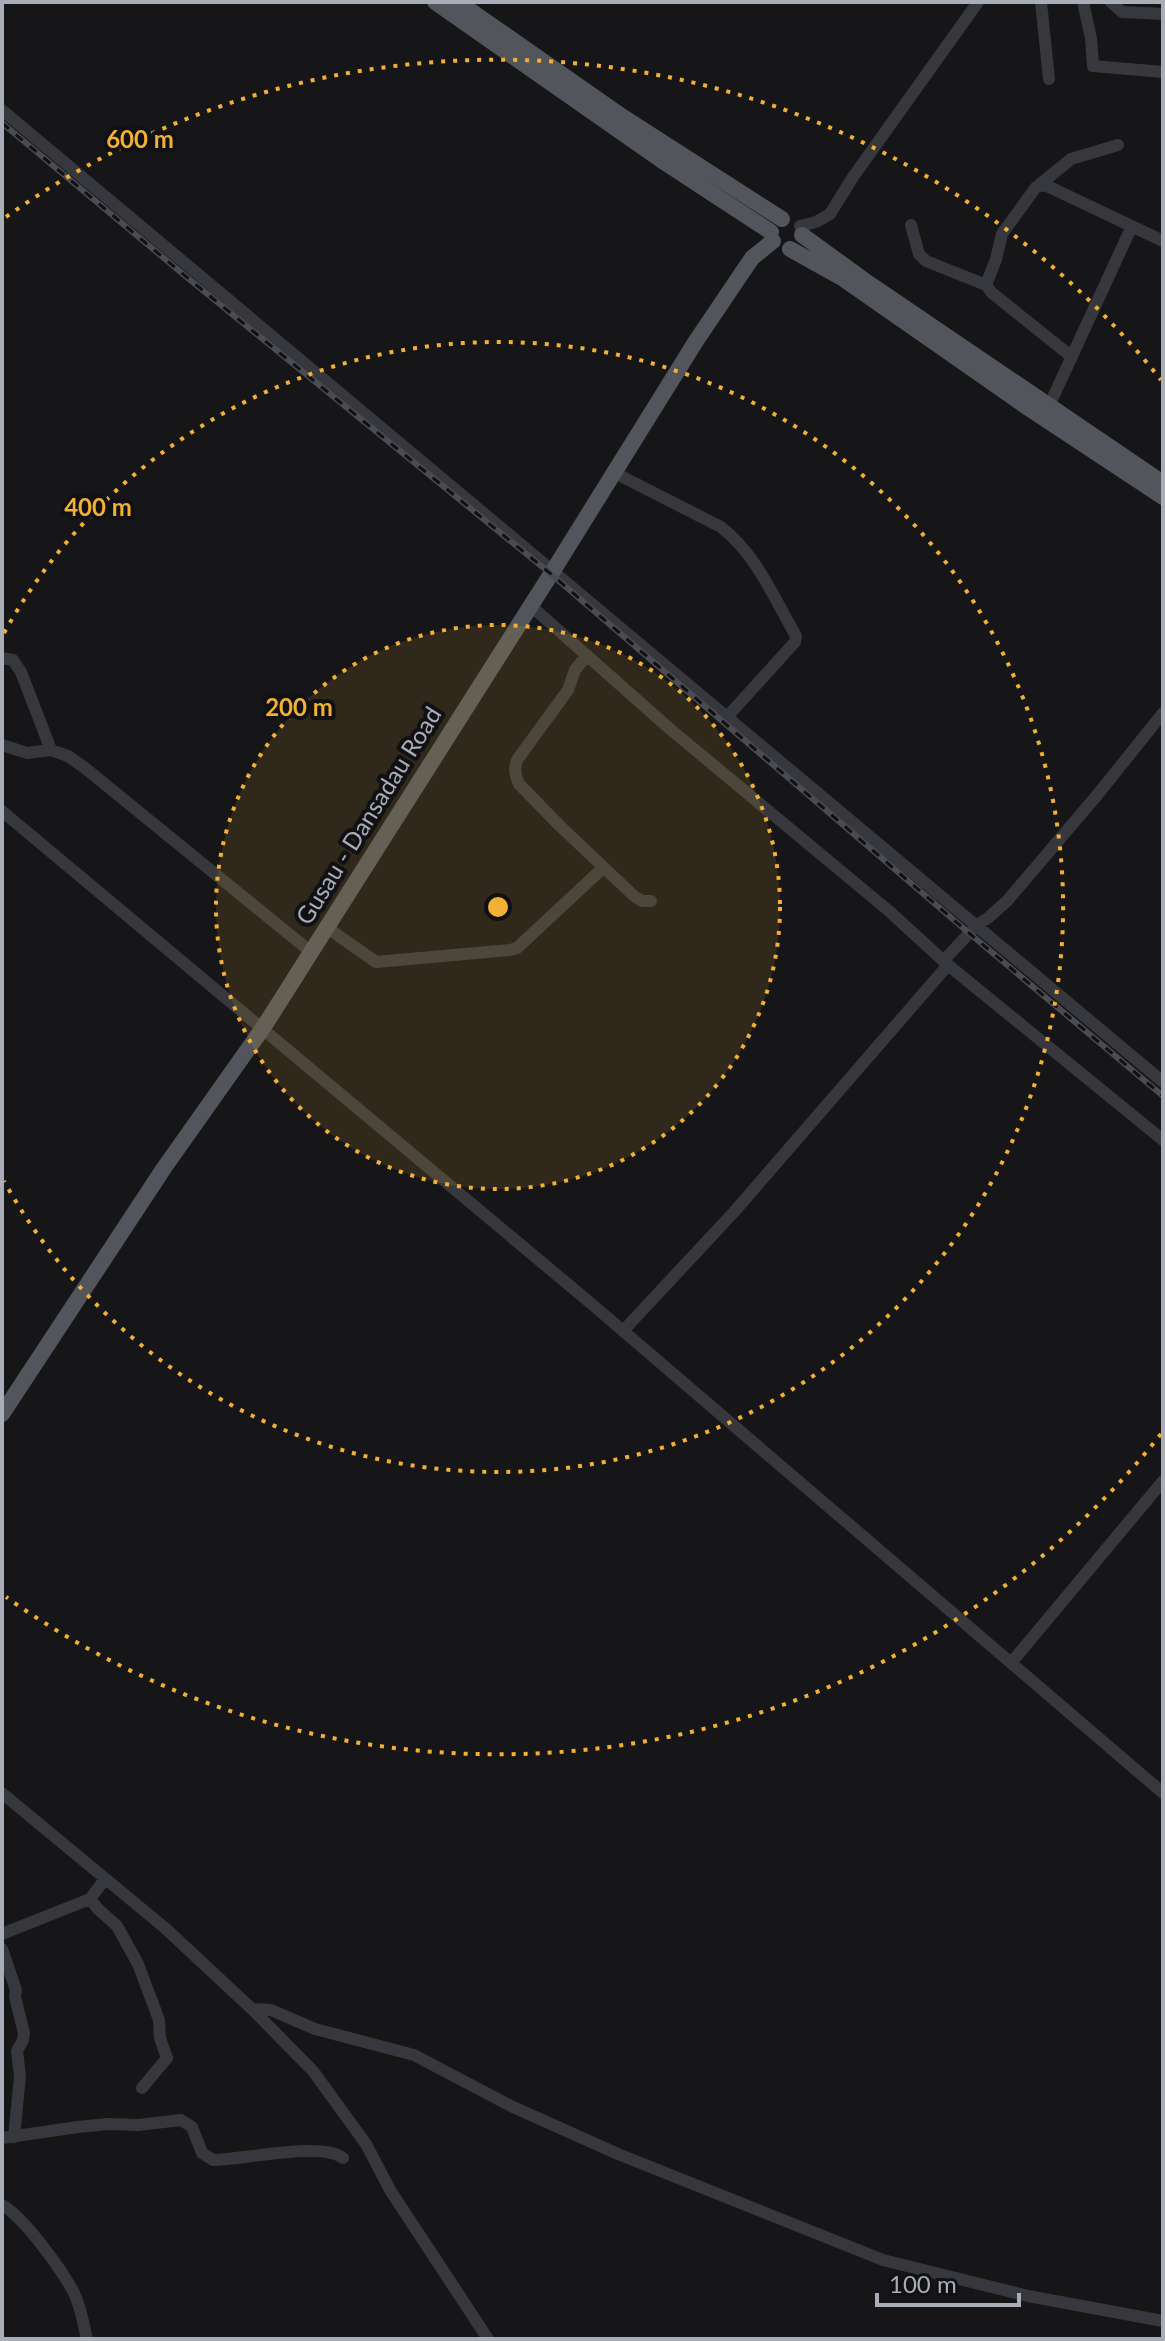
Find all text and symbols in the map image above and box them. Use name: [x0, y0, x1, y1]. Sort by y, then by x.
text: 600 m: [106, 124, 174, 153]
text: 400 m: [64, 492, 132, 521]
text: 200 m: [265, 692, 333, 721]
street label: Gusau - Dansadau Road: [289, 701, 447, 929]
centre of rings: [484, 893, 512, 921]
scale bar: [877, 2257, 1019, 2307]
text: 100 m: [889, 2269, 957, 2298]

